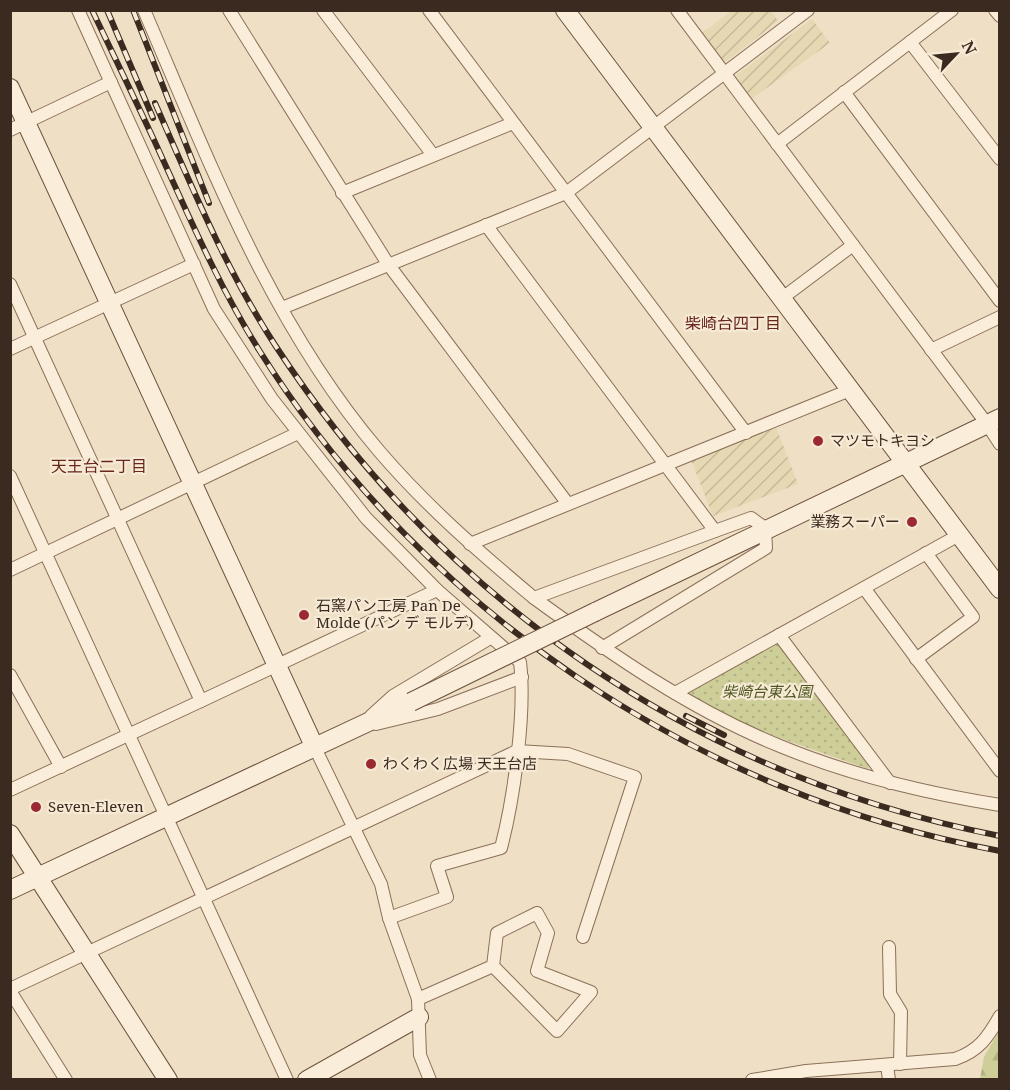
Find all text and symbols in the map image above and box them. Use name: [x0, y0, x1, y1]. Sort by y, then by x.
north arrow: [926, 24, 986, 84]
text: N: [957, 37, 982, 58]
district label: 柴崎台四丁目: [685, 312, 781, 334]
place label: マツモトキヨシ: [830, 430, 935, 450]
marker: マツモトキヨシ: [811, 434, 825, 448]
district label: 天王台二丁目: [51, 455, 147, 477]
place label: 業務スーパー: [810, 511, 900, 531]
marker: 業務スーパー: [905, 515, 919, 529]
place label: 石窯パン工房 Pan De Molde (パン デ モルデ): [316, 595, 473, 632]
marker: 石窯パン工房 Pan De Molde (パン デ モルデ): [297, 608, 311, 622]
park label: 柴崎台東公園: [722, 681, 814, 701]
place label: わくわく広場 天王台店: [383, 753, 537, 773]
marker: わくわく広場 天王台店: [364, 757, 378, 771]
place label: Seven-Eleven: [48, 796, 144, 816]
marker: Seven-Eleven: [29, 800, 43, 814]

